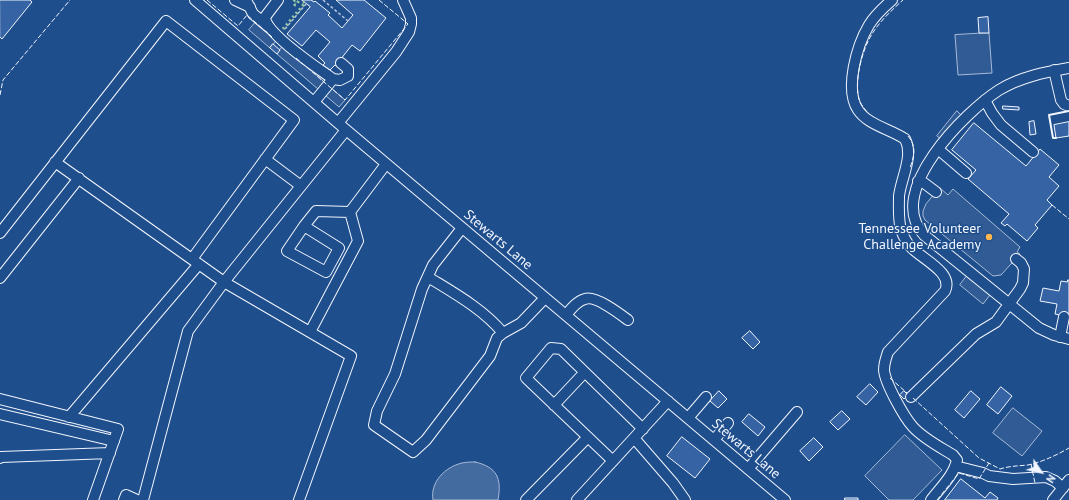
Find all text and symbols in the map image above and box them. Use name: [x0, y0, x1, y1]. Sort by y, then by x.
street label: Stewarts Lane: [460, 206, 536, 274]
place label: Tennessee Volunteer Challenge Academy: [859, 221, 981, 254]
marker: Tennessee Volunteer Challenge Academy: [984, 232, 994, 242]
street label: Stewarts Lane: [708, 415, 784, 483]
north arrow: [1021, 452, 1061, 492]
text: N: [1043, 472, 1059, 486]

